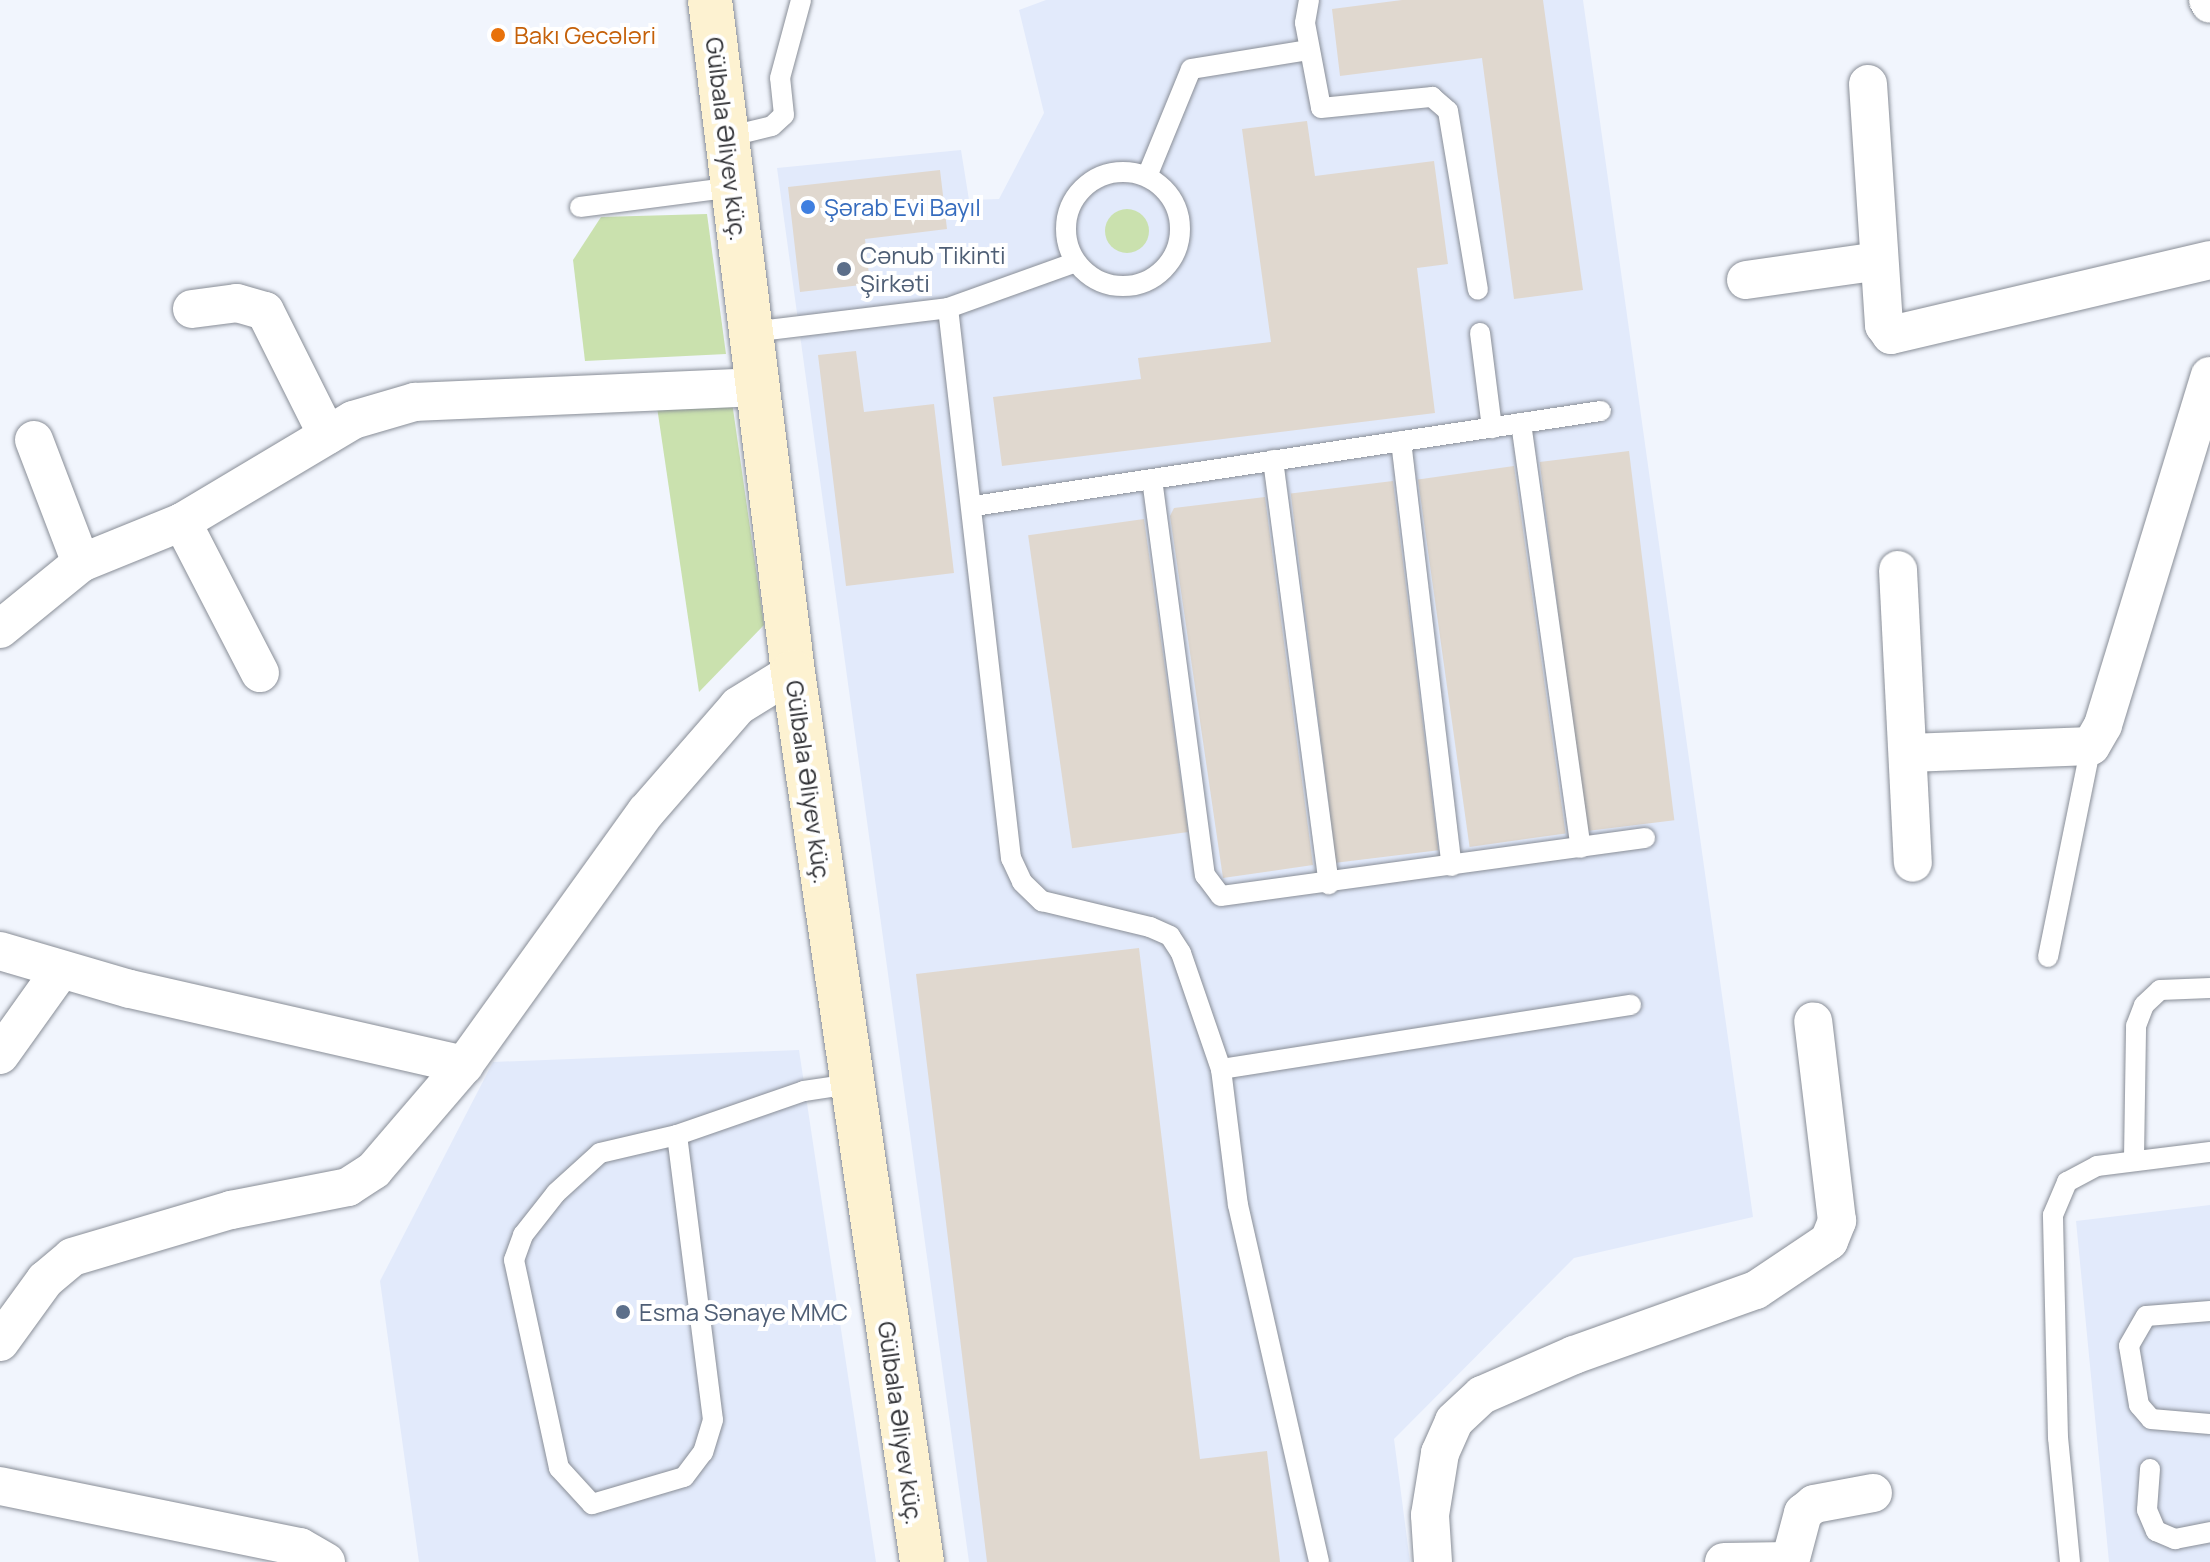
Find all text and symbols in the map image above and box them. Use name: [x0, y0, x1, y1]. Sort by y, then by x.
place label: Bakı Gecələri: [514, 21, 656, 49]
marker: Bakı Gecələri: [489, 26, 507, 44]
street label: Gülbala Əliyev küç.: [700, 35, 754, 243]
place label: Şərab Evi Bayıl: [824, 193, 981, 221]
marker: Şərab Evi Bayıl: [799, 198, 817, 216]
place label: Cənub Tikinti Şirkəti: [860, 241, 1006, 297]
marker: Cənub Tikinti Şirkəti: [835, 260, 853, 278]
street label: Gülbala Əliyev küç.: [780, 678, 838, 886]
place label: Esma Sənaye MMC: [639, 1298, 848, 1326]
marker: Esma Sənaye MMC: [614, 1303, 632, 1321]
street label: Gülbala Əliyev küç.: [872, 1319, 930, 1527]

